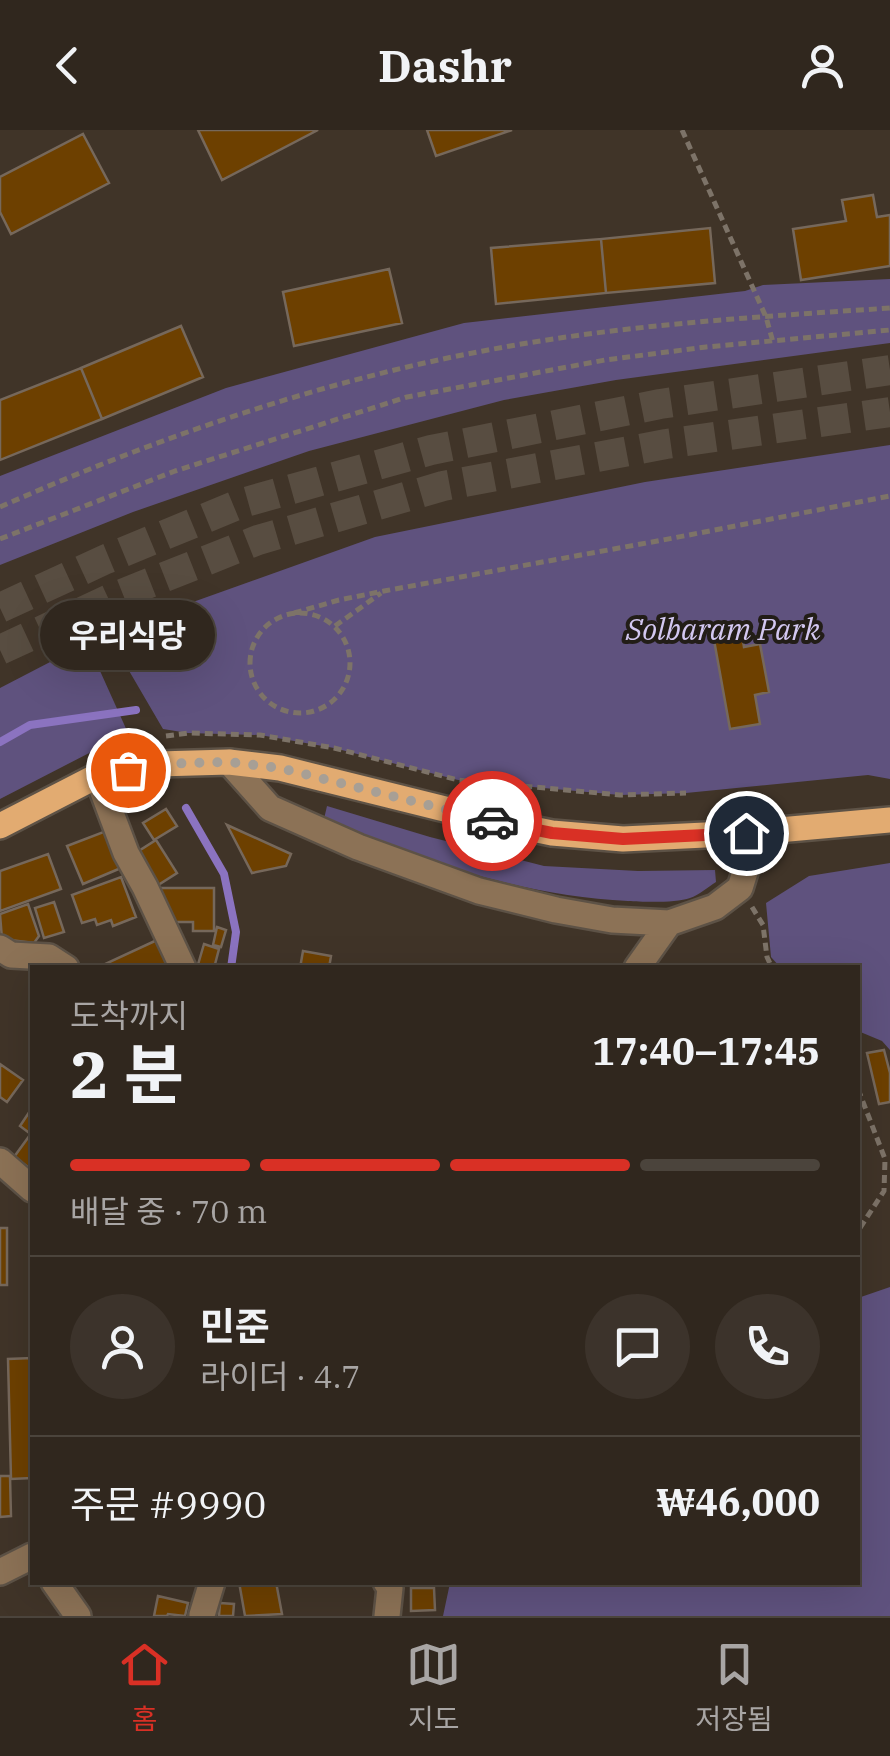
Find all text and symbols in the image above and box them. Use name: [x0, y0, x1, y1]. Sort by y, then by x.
text: Dashr: [378, 36, 512, 94]
icon: back: [40, 38, 95, 93]
icon: person: [795, 38, 850, 93]
callout: 우리식당: [41, 600, 216, 670]
park label: Solbaram Park: [625, 609, 820, 648]
text: 우리식당: [69, 614, 186, 656]
pin: [86, 728, 171, 813]
icon: bag: [101, 743, 156, 798]
courier: [442, 771, 542, 871]
pin: [704, 791, 789, 876]
icon: car: [465, 794, 520, 849]
icon: home: [719, 806, 774, 861]
text: 도착까지: [70, 994, 188, 1036]
text: 17:40–17:45: [592, 1026, 820, 1075]
text: 2 분: [70, 1031, 184, 1116]
text: 배달 중 · 70 m: [70, 1190, 267, 1232]
button: person: [70, 1294, 175, 1399]
button: chat: [585, 1294, 690, 1399]
button: phone: [715, 1294, 820, 1399]
text: 민준: [200, 1301, 270, 1350]
text: 라이더 · 4.7: [200, 1355, 361, 1397]
text: ₩46,000: [656, 1477, 820, 1526]
text: 주문 #9990: [70, 1479, 266, 1528]
tab: 홈: [117, 1637, 172, 1737]
tab: 지도: [406, 1637, 461, 1737]
tab: 저장됨: [696, 1637, 773, 1737]

